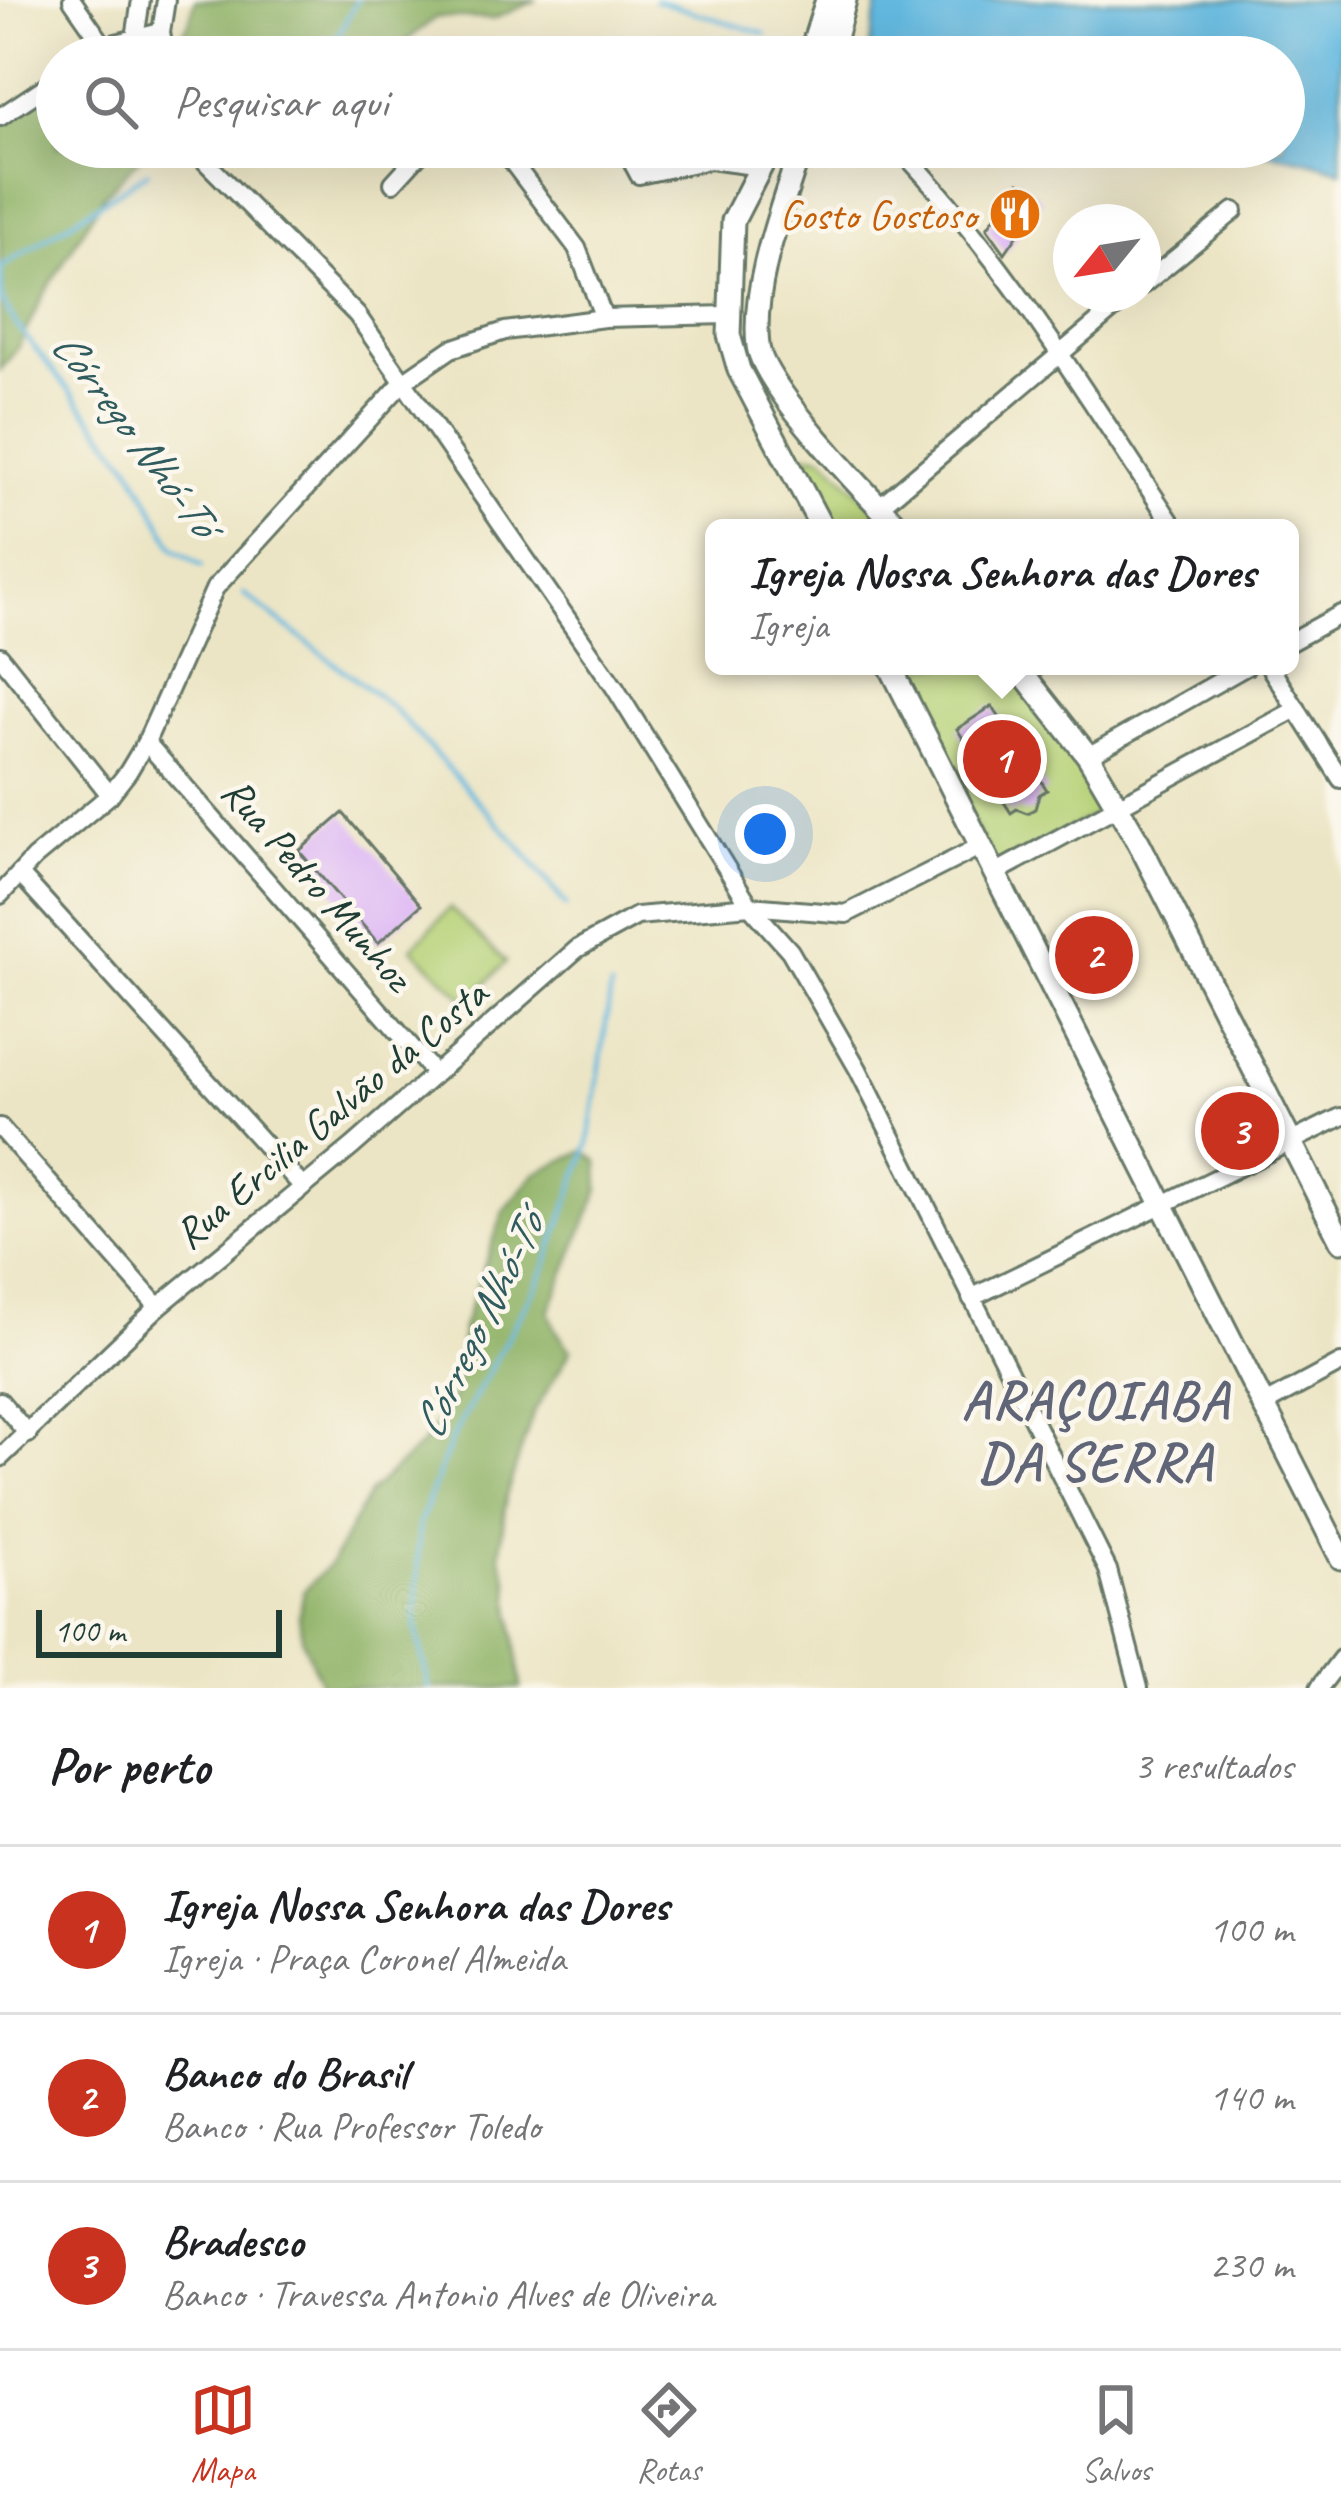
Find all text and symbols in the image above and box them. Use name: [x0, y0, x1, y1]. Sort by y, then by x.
search box: [36, 36, 1305, 168]
icon: search: [78, 69, 144, 135]
text: Pesquisar aqui: [174, 74, 388, 131]
restaurant icon: Gosto Gostoso: [987, 186, 1043, 242]
place label: Gosto Gostoso: [780, 189, 980, 242]
north arrow: [1053, 204, 1161, 312]
water label: Córrego Nhó-Tó: [39, 319, 238, 556]
popup: [705, 519, 1299, 675]
text: Igreja Nossa Senhora das Dores: [749, 544, 1255, 601]
text: Igreja: [749, 601, 828, 650]
pin: 1: [963, 714, 1041, 804]
street label: Rua Pedro Munhoz: [210, 766, 426, 1004]
your location: [735, 804, 795, 864]
pin: 2: [1055, 910, 1133, 1000]
street label: Rua Ercilia Galvão da Costa: [164, 966, 500, 1261]
pin: 3: [1201, 1086, 1279, 1176]
water label: Córrego Nhó-Tó: [400, 1193, 562, 1447]
district label: ARAÇOIABA DA SERRA: [961, 1366, 1231, 1496]
scale bar: [36, 1604, 282, 1657]
text: 100 m: [54, 1610, 125, 1652]
text: Por perto: [48, 1734, 210, 1798]
text: 3 resultados: [1134, 1742, 1293, 1791]
text: Igreja Nossa Senhora das Dores: [162, 1877, 669, 1934]
text: 1: [78, 1905, 96, 1954]
text: 100 m: [1209, 1905, 1293, 1954]
text: Igreja · Praça Coronel Almeida: [162, 1934, 565, 1983]
text: Banco do Brasil: [162, 2045, 407, 2102]
text: 2: [78, 2073, 96, 2122]
text: 140 m: [1209, 2073, 1293, 2122]
text: Banco · Rua Professor Toledo: [162, 2102, 540, 2151]
text: Bradesco: [162, 2213, 303, 2270]
text: 3: [78, 2241, 96, 2290]
text: 230 m: [1209, 2241, 1293, 2290]
text: Banco · Travessa Antonio Alves de Oliveira: [162, 2270, 714, 2319]
tab: Mapa: [190, 2377, 256, 2491]
tab: Rotas: [636, 2377, 702, 2491]
tab: Salvos: [1082, 2377, 1151, 2491]

